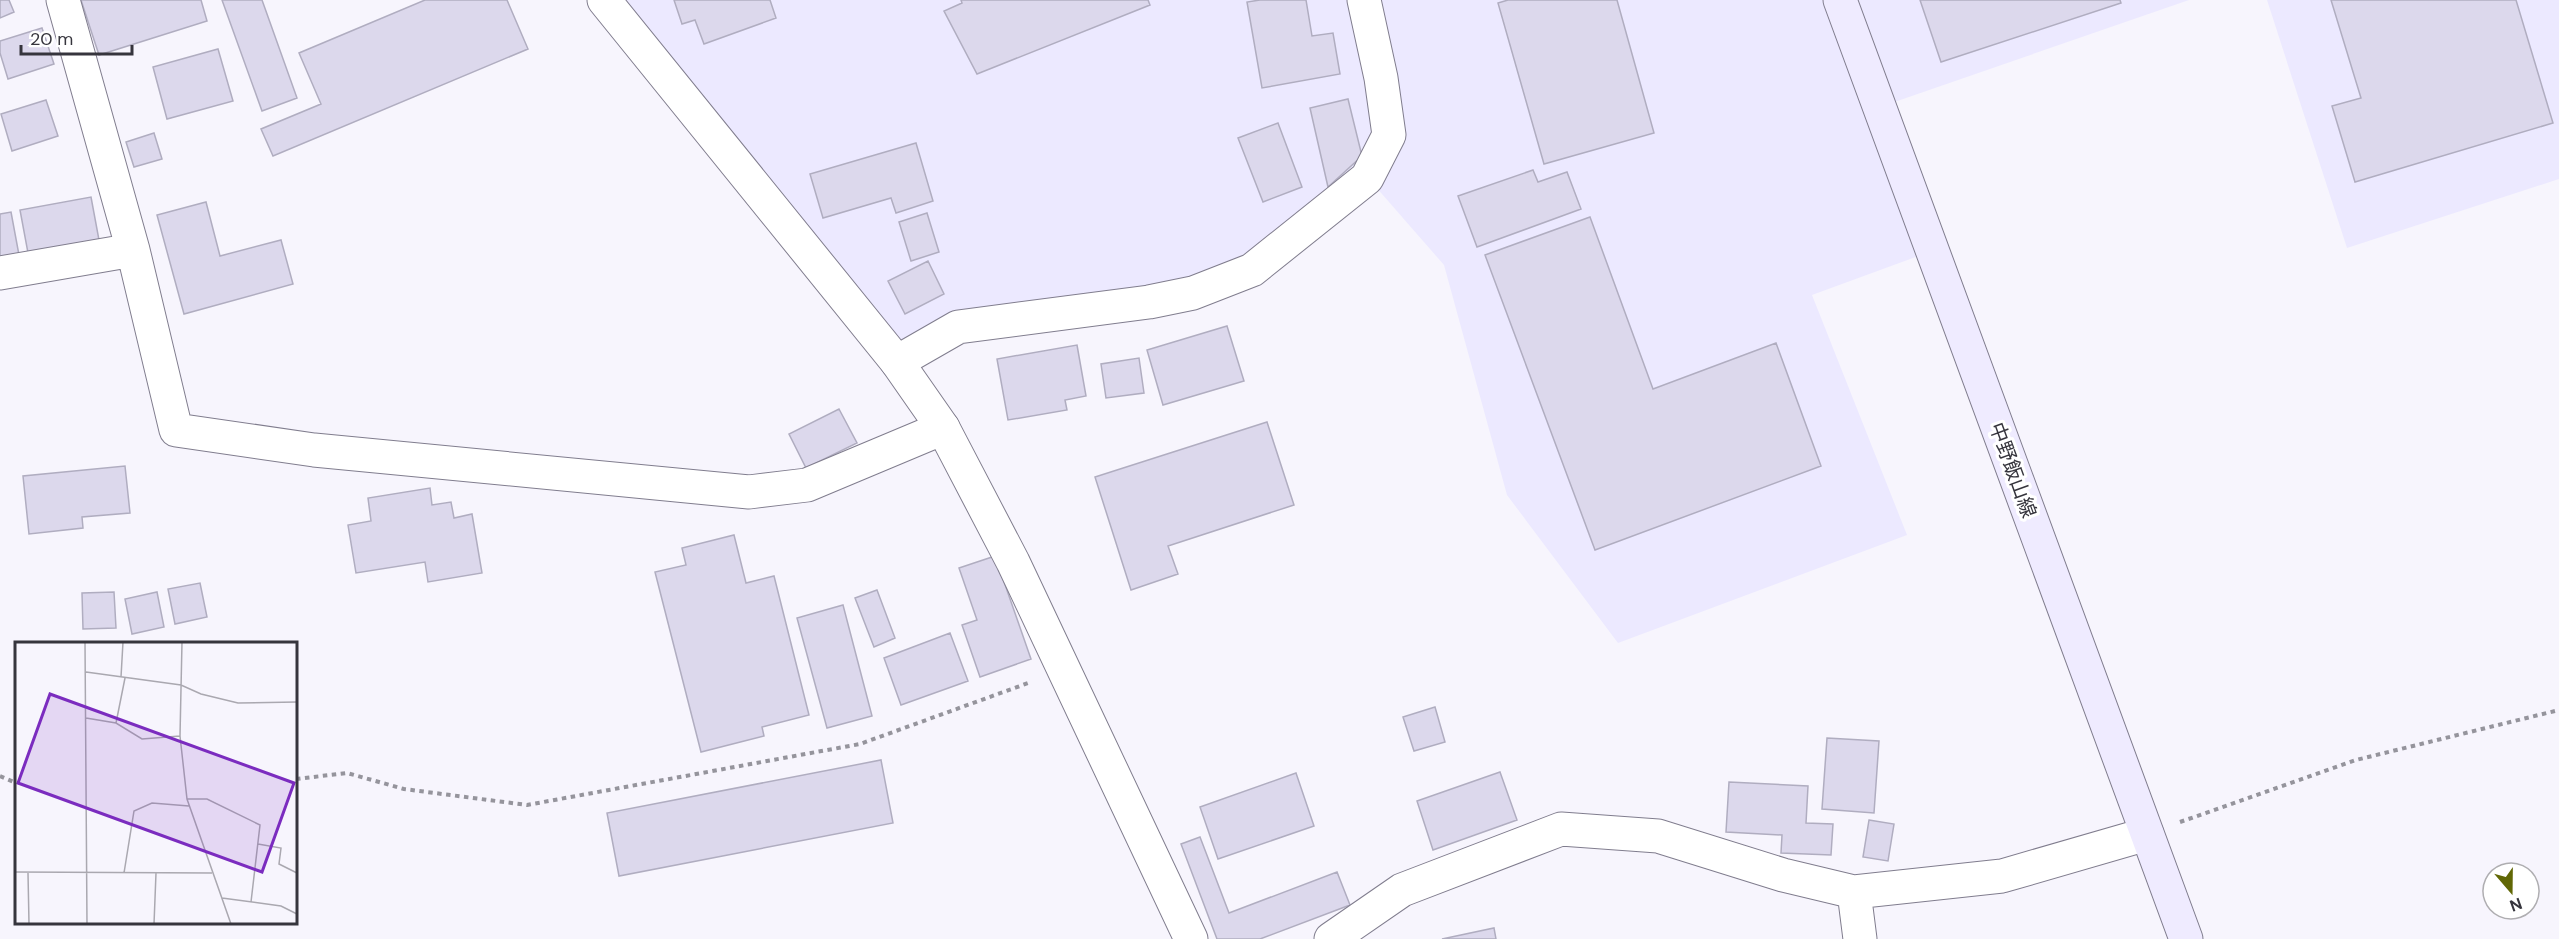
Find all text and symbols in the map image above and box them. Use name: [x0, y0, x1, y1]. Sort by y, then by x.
scale bar: [21, 18, 132, 56]
text: 20 m: [30, 27, 73, 51]
street label: 中野飯山線: [1984, 419, 2042, 521]
inset map: [15, 642, 297, 924]
north arrow: [2481, 861, 2541, 921]
text: N: [2507, 893, 2525, 916]

